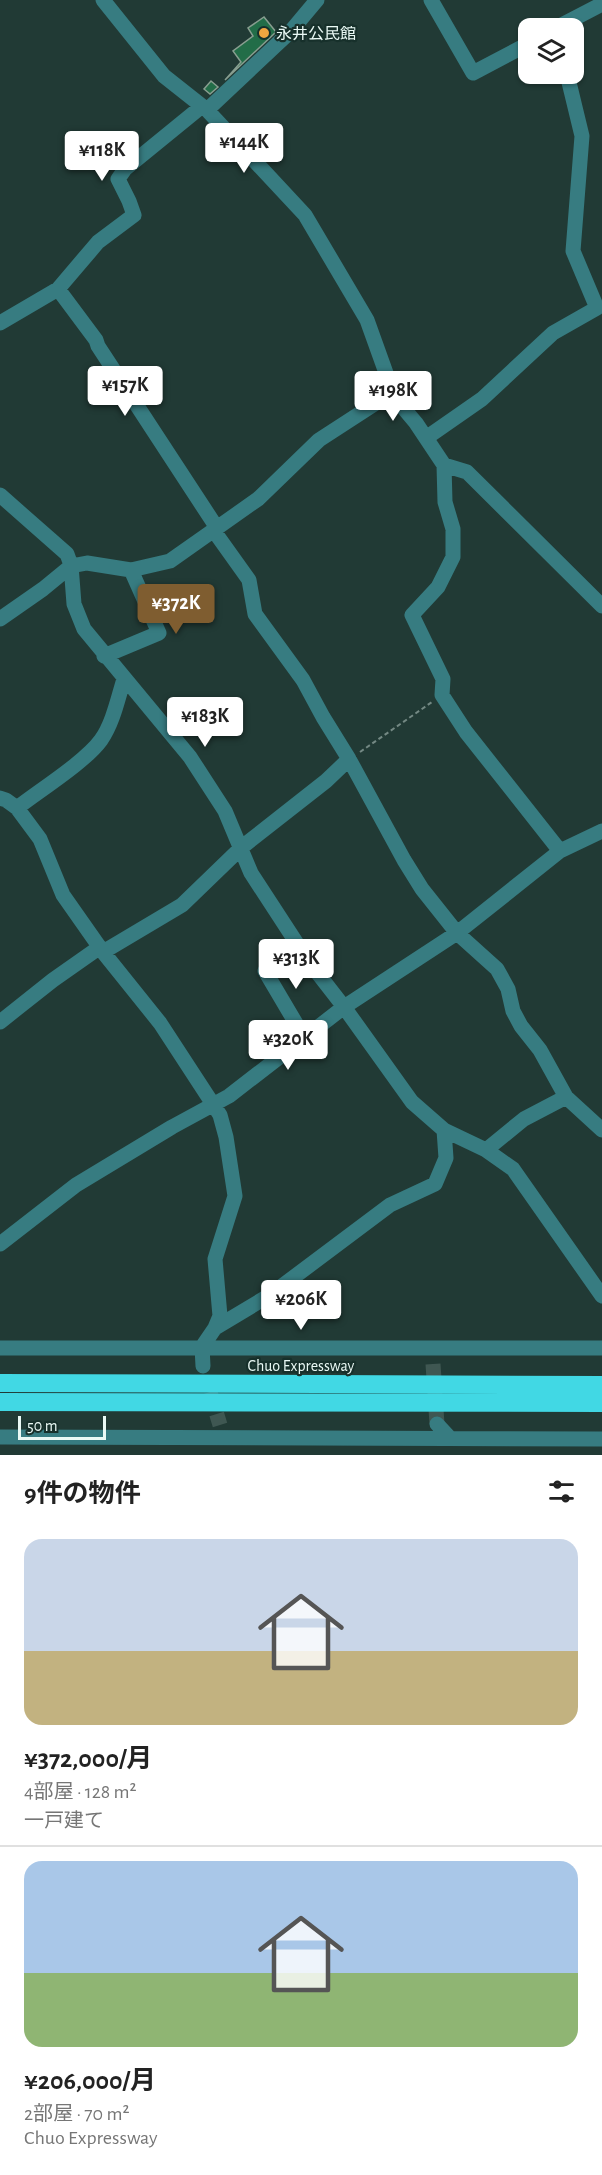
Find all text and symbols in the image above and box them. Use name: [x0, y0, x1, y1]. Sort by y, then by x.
map controls: [518, 18, 584, 84]
button: layers: [518, 18, 584, 84]
place label: 永井公民館: [276, 25, 356, 42]
marker: 永井公民館: [257, 26, 271, 40]
pin: ¥144K: [202, 123, 286, 174]
pin: ¥118K: [60, 131, 144, 182]
text: ¥144K: [219, 132, 269, 152]
text: ¥118K: [79, 140, 125, 160]
pin: ¥157K: [83, 366, 167, 417]
pin: ¥198K: [351, 371, 435, 422]
text: ¥157K: [102, 375, 148, 395]
text: ¥198K: [369, 380, 417, 400]
pin: ¥372K: [134, 584, 218, 635]
text: ¥372K: [152, 593, 200, 613]
pin: ¥183K: [163, 697, 247, 748]
text: ¥183K: [181, 706, 229, 726]
pin: ¥313K: [254, 939, 338, 990]
text: ¥313K: [273, 948, 319, 968]
pin: ¥320K: [246, 1020, 330, 1071]
text: ¥320K: [263, 1029, 313, 1049]
pin: ¥206K: [259, 1280, 343, 1331]
text: ¥206K: [275, 1289, 327, 1309]
street label: Chuo Expressway: [248, 1358, 355, 1375]
scale bar: [18, 1413, 106, 1440]
text: 50 m: [27, 1418, 58, 1434]
icon: filters: [545, 1475, 578, 1508]
text: 9件の物件: [24, 1481, 141, 1507]
icon: home: [247, 1578, 355, 1686]
text: ¥372,000/月: [24, 1746, 152, 1772]
text: 4部屋 · 128 m²: [24, 1782, 137, 1802]
text: 一戸建て: [24, 1811, 104, 1831]
icon: home: [247, 1900, 355, 2008]
text: ¥206,000/月: [24, 2068, 156, 2094]
text: 2部屋 · 70 m²: [24, 2104, 129, 2124]
text: Chuo Expressway: [24, 2128, 158, 2148]

